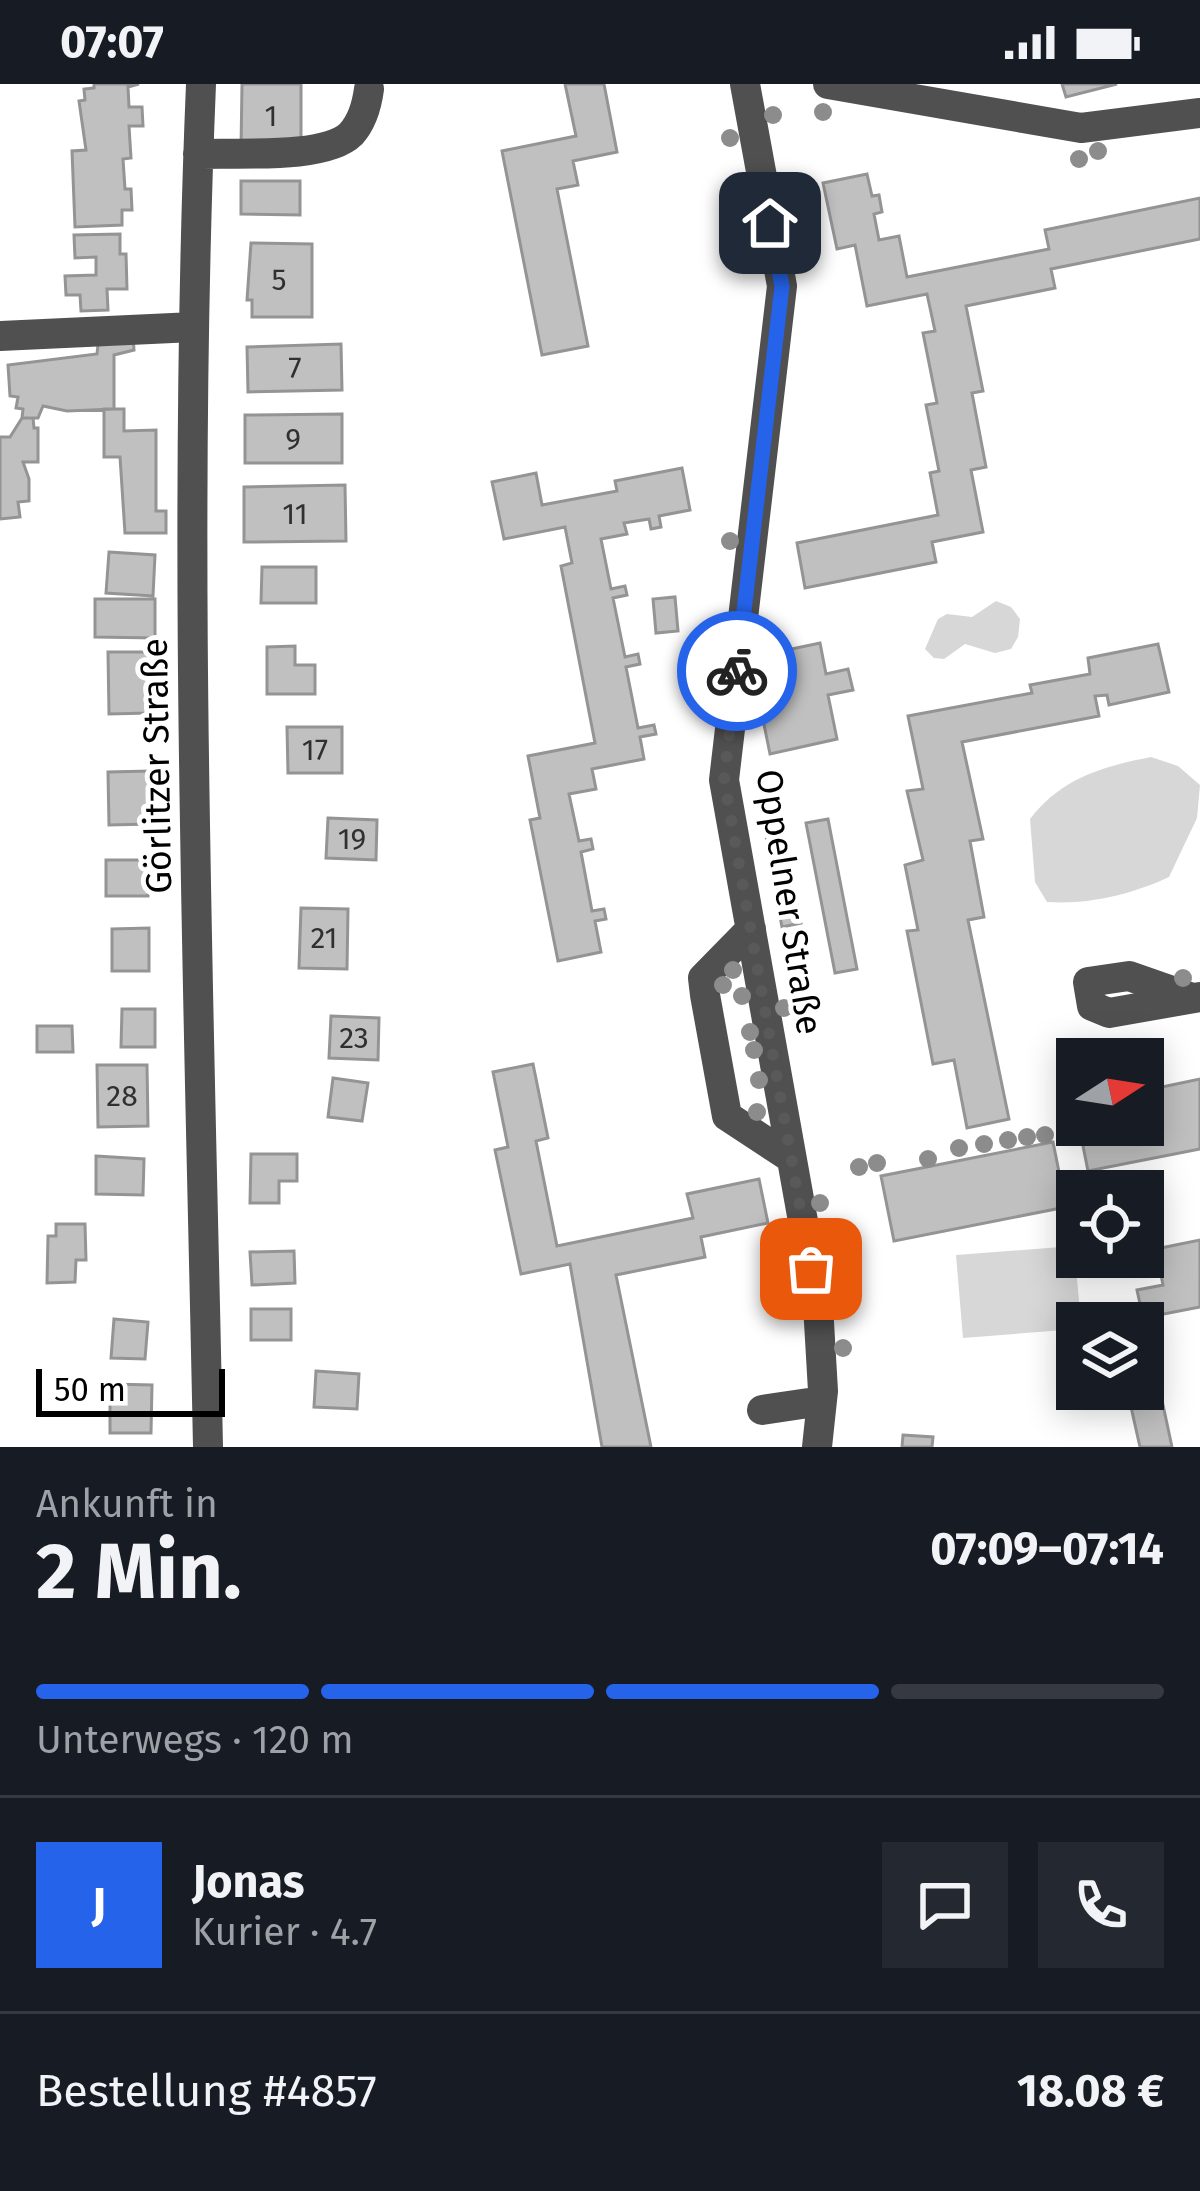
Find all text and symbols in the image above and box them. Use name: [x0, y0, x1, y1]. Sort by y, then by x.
text: 07:07: [60, 15, 164, 69]
house number: 1: [265, 98, 278, 134]
pin: [719, 172, 821, 274]
icon: home: [737, 190, 803, 256]
house number: 5: [271, 262, 287, 298]
house number: 7: [288, 350, 302, 386]
house number: 9: [285, 421, 301, 457]
house number: 11: [282, 496, 308, 532]
courier: [677, 611, 797, 731]
street label: Görlitzer Straße: [133, 638, 181, 894]
icon: bike: [704, 638, 770, 704]
house number: 17: [302, 732, 328, 768]
street label: Oppelner Straße: [746, 766, 832, 1038]
house number: 19: [338, 821, 366, 857]
house number: 21: [310, 920, 338, 956]
house number: 23: [339, 1020, 369, 1056]
north arrow: [1056, 1038, 1164, 1146]
map controls: [1056, 1038, 1164, 1410]
house number: 28: [106, 1078, 138, 1114]
button: locate: [1056, 1170, 1164, 1278]
pin: [760, 1218, 862, 1320]
icon: bag: [778, 1236, 844, 1302]
button: layers: [1056, 1302, 1164, 1410]
scale bar: [36, 1363, 225, 1416]
text: 50 m: [54, 1370, 126, 1410]
text: Ankunft in: [36, 1481, 218, 1527]
text: 07:09–07:14: [930, 1522, 1164, 1576]
text: 2 Min.: [36, 1525, 242, 1619]
text: Unterwegs · 120 m: [36, 1717, 354, 1763]
button: chat: [882, 1842, 1008, 1968]
button: phone: [1038, 1842, 1164, 1968]
text: Jonas: [192, 1855, 304, 1909]
text: J: [92, 1878, 106, 1932]
text: Kurier · 4.7: [192, 1909, 377, 1955]
text: Bestellung #4857: [36, 2064, 377, 2118]
text: 18.08 €: [1017, 2064, 1164, 2118]

